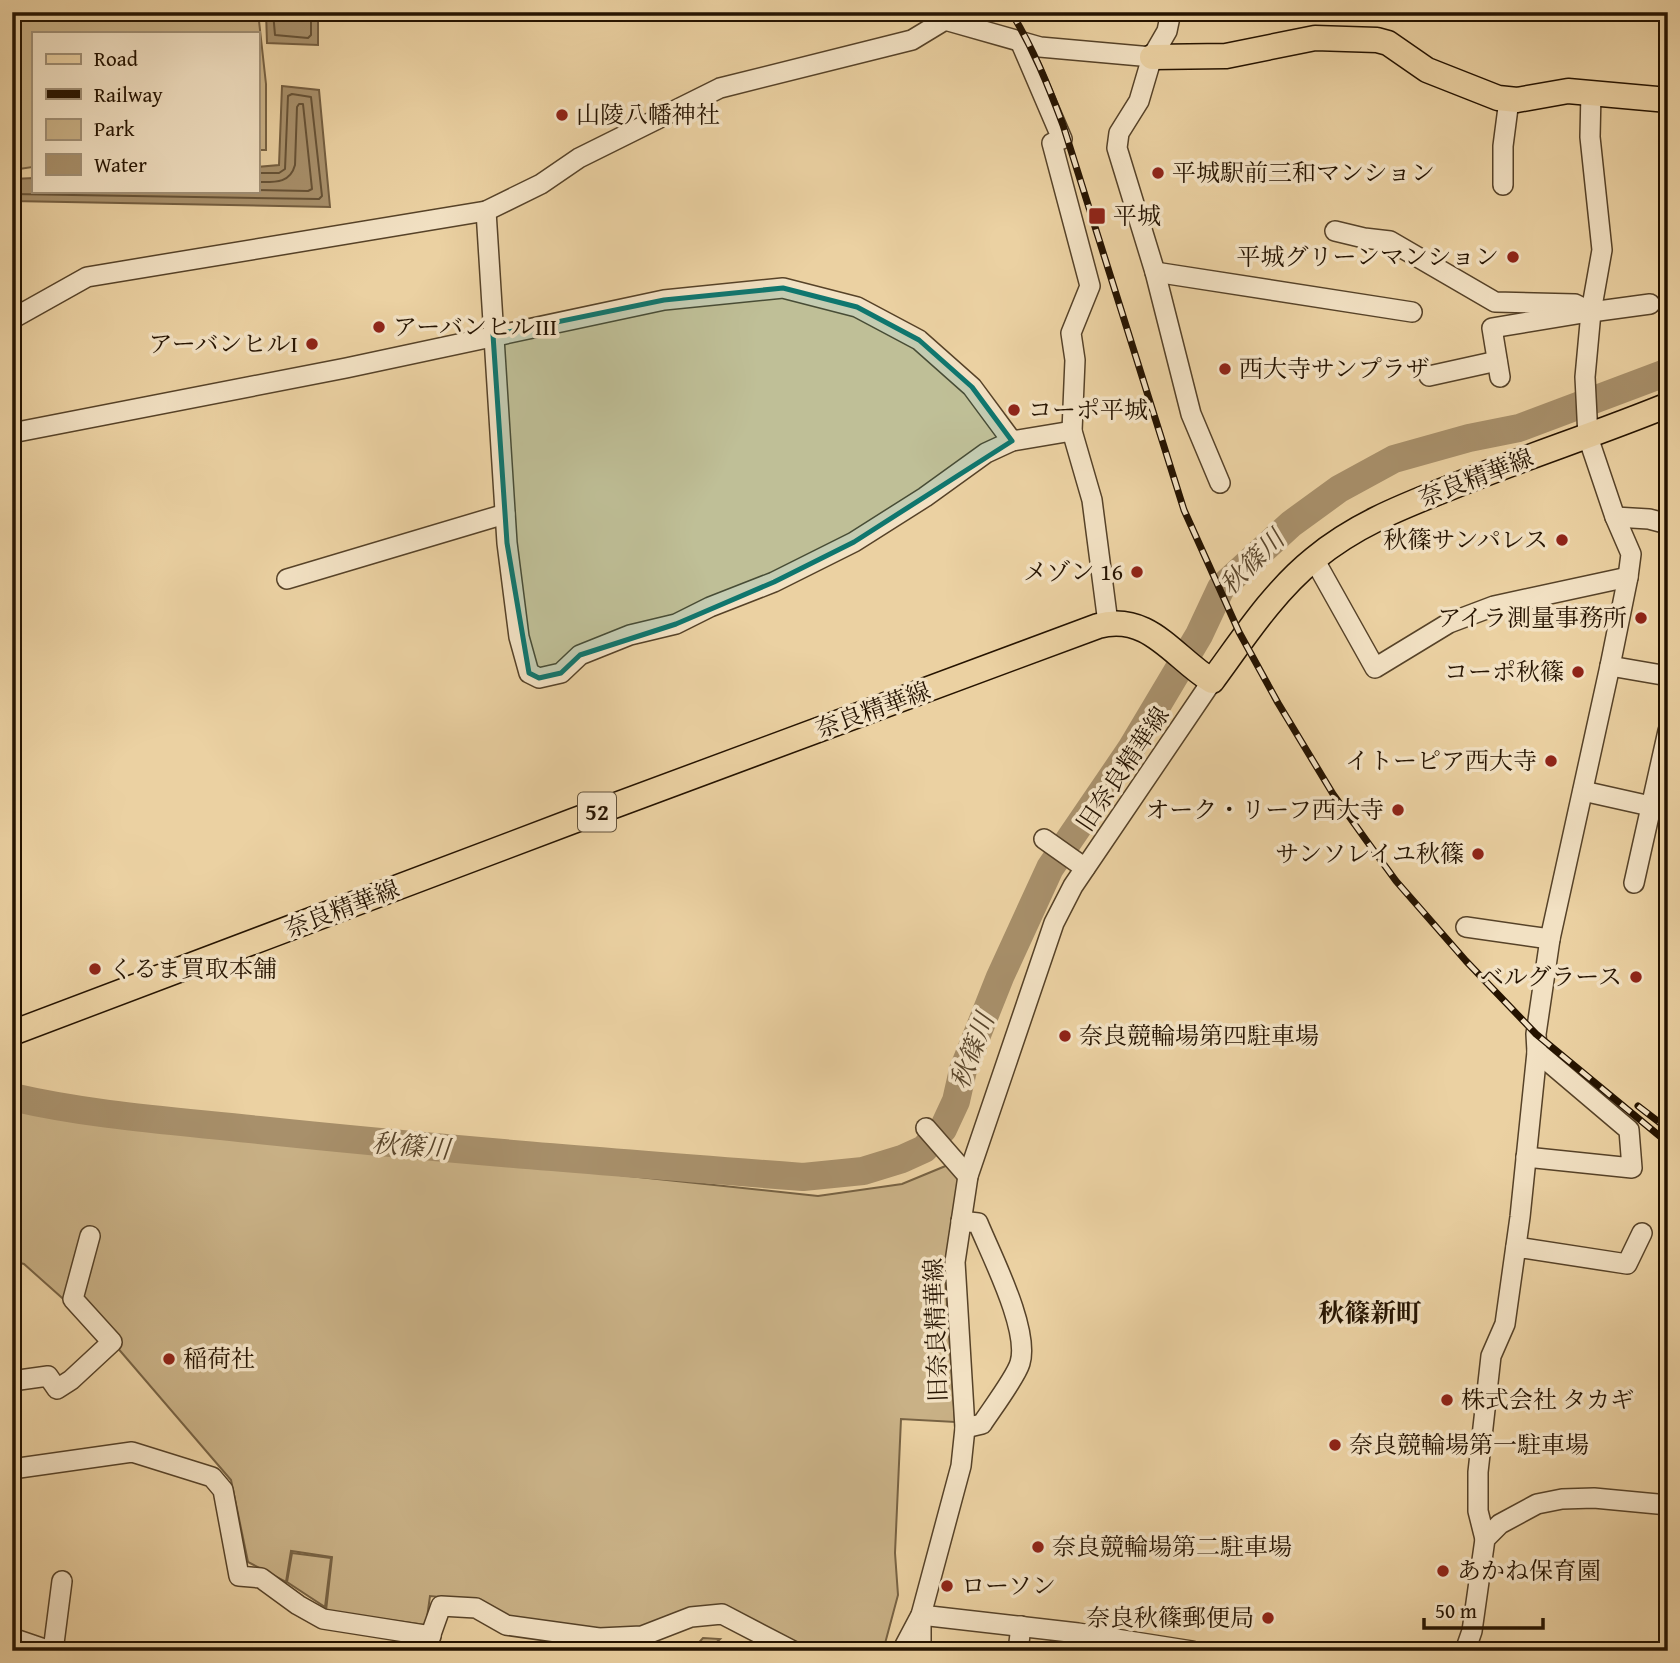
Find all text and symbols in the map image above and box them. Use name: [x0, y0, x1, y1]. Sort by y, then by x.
legend: [32, 32, 259, 192]
text: Road: [94, 43, 139, 74]
text: Railway: [94, 79, 163, 110]
place label: 山陵八幡神社: [576, 97, 720, 132]
marker: 山陵八幡神社: [554, 107, 570, 123]
text: Park: [94, 113, 135, 144]
text: Water: [94, 149, 147, 180]
place label: 平城駅前三和マンション: [1172, 155, 1435, 190]
marker: 平城駅前三和マンション: [1150, 165, 1166, 181]
place label: 平城: [1113, 198, 1161, 233]
marker: 平城: [1087, 206, 1107, 226]
place label: 平城グリーンマンション: [1237, 239, 1499, 274]
marker: 平城グリーンマンション: [1505, 249, 1521, 265]
place label: アーバンヒルⅢ: [393, 309, 557, 344]
marker: アーバンヒルⅢ: [371, 319, 387, 335]
place label: アーバンヒルⅠ: [149, 326, 298, 361]
marker: アーバンヒルⅠ: [304, 336, 320, 352]
place label: 西大寺サンプラザ: [1239, 351, 1430, 386]
marker: 西大寺サンプラザ: [1217, 361, 1233, 377]
place label: コーポ平城: [1028, 392, 1148, 427]
marker: コーポ平城: [1006, 402, 1022, 418]
street label: 奈良精華線: [1414, 440, 1538, 515]
water label: 秋篠川: [1210, 518, 1295, 603]
place label: 秋篠サンパレス: [1384, 522, 1548, 557]
marker: 秋篠サンパレス: [1554, 532, 1570, 548]
place label: メゾン 16: [1023, 554, 1123, 589]
marker: メゾン 16: [1129, 564, 1145, 580]
place label: アイラ測量事務所: [1437, 600, 1627, 635]
marker: アイラ測量事務所: [1633, 610, 1649, 626]
place label: コーポ秋篠: [1444, 654, 1564, 689]
marker: コーポ秋篠: [1570, 664, 1586, 680]
street label: 奈良精華線: [810, 673, 935, 746]
street label: 旧奈良精華線: [1068, 699, 1177, 838]
place label: イトーピア西大寺: [1345, 743, 1537, 778]
marker: イトーピア西大寺: [1543, 753, 1559, 769]
road number: 52: [578, 792, 616, 832]
place label: オーク・リーフ西大寺: [1145, 792, 1384, 827]
marker: オーク・リーフ西大寺: [1390, 802, 1406, 818]
place label: サンソレイユ秋篠: [1275, 836, 1464, 871]
marker: サンソレイユ秋篠: [1470, 846, 1486, 862]
street label: 奈良精華線: [280, 871, 404, 946]
place label: くるま買取本舗: [109, 951, 277, 986]
place label: ベルグラース: [1480, 959, 1622, 994]
marker: くるま買取本舗: [87, 961, 103, 977]
marker: ベルグラース: [1628, 969, 1644, 985]
water label: 秋篠川: [939, 1005, 1005, 1094]
place label: 奈良競輪場第四駐車場: [1079, 1018, 1319, 1053]
marker: 奈良競輪場第四駐車場: [1057, 1028, 1073, 1044]
water label: 秋篠川: [370, 1123, 455, 1169]
street label: 旧奈良精華線: [915, 1257, 956, 1403]
district label: 秋篠新町: [1318, 1293, 1422, 1332]
place label: 稲荷社: [183, 1341, 255, 1376]
marker: 稲荷社: [161, 1351, 177, 1367]
place label: 株式会社 タカギ: [1461, 1382, 1634, 1417]
marker: 株式会社 タカギ: [1439, 1392, 1455, 1408]
place label: 奈良競輪場第一駐車場: [1349, 1427, 1589, 1462]
marker: 奈良競輪場第一駐車場: [1327, 1437, 1343, 1453]
place label: 奈良競輪場第二駐車場: [1052, 1529, 1292, 1564]
marker: 奈良競輪場第二駐車場: [1030, 1539, 1046, 1555]
place label: あかね保育園: [1457, 1553, 1601, 1588]
marker: あかね保育園: [1435, 1563, 1451, 1579]
place label: ローソン: [961, 1568, 1056, 1603]
marker: ローソン: [939, 1578, 955, 1594]
scale bar: [1424, 1586, 1544, 1630]
text: 50 m: [1435, 1595, 1477, 1626]
place label: 奈良秋篠郵便局: [1086, 1600, 1254, 1635]
marker: 奈良秋篠郵便局: [1260, 1610, 1276, 1626]

